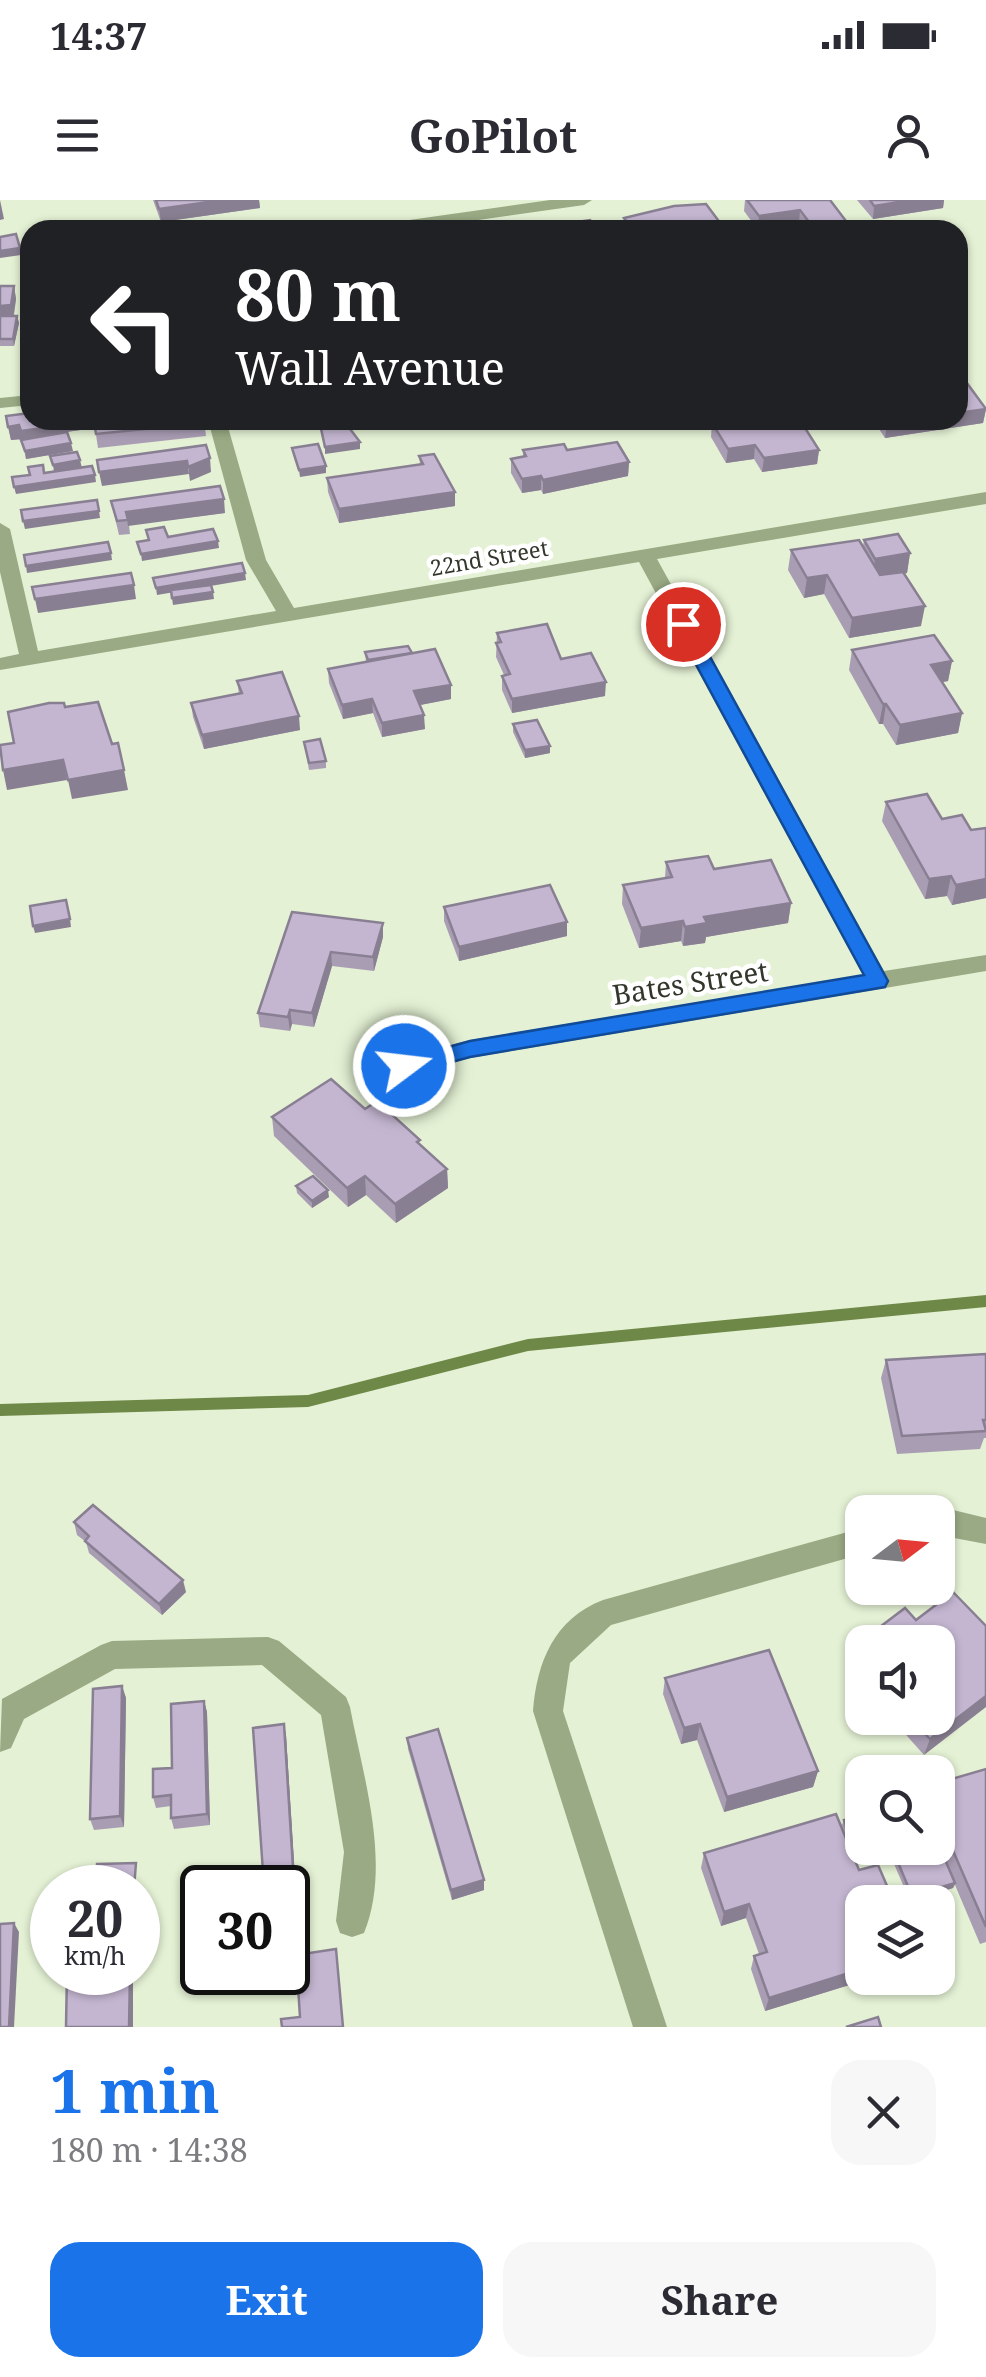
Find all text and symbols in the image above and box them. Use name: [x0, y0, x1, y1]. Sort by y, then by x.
text: 14:37: [50, 9, 147, 61]
text: GoPilot: [409, 105, 577, 166]
icon: menu: [50, 108, 105, 163]
icon: person: [881, 108, 936, 163]
text: 80 m: [235, 246, 401, 342]
icon: left: [70, 260, 200, 390]
text: Wall Avenue: [235, 337, 505, 398]
street label: 22nd Street: [428, 532, 551, 582]
pin: [641, 582, 726, 667]
icon: arrive: [656, 597, 711, 652]
street label: Bates Street: [610, 951, 771, 1013]
position arrow: [352, 1014, 456, 1118]
north arrow: [845, 1495, 955, 1605]
map controls: [845, 1495, 955, 1995]
button: sound: [845, 1625, 955, 1735]
button: search: [845, 1755, 955, 1865]
speed limit sign: 30: [180, 1865, 310, 1995]
text: 20: [67, 1884, 123, 1952]
button: layers: [845, 1885, 955, 1995]
text: km/h: [64, 1938, 126, 1972]
text: 1 min: [50, 2049, 220, 2131]
button: close: [831, 2060, 936, 2165]
text: 180 m · 14:38: [50, 2128, 248, 2171]
button: Exit: [50, 2242, 483, 2357]
button: Share: [503, 2242, 936, 2357]

